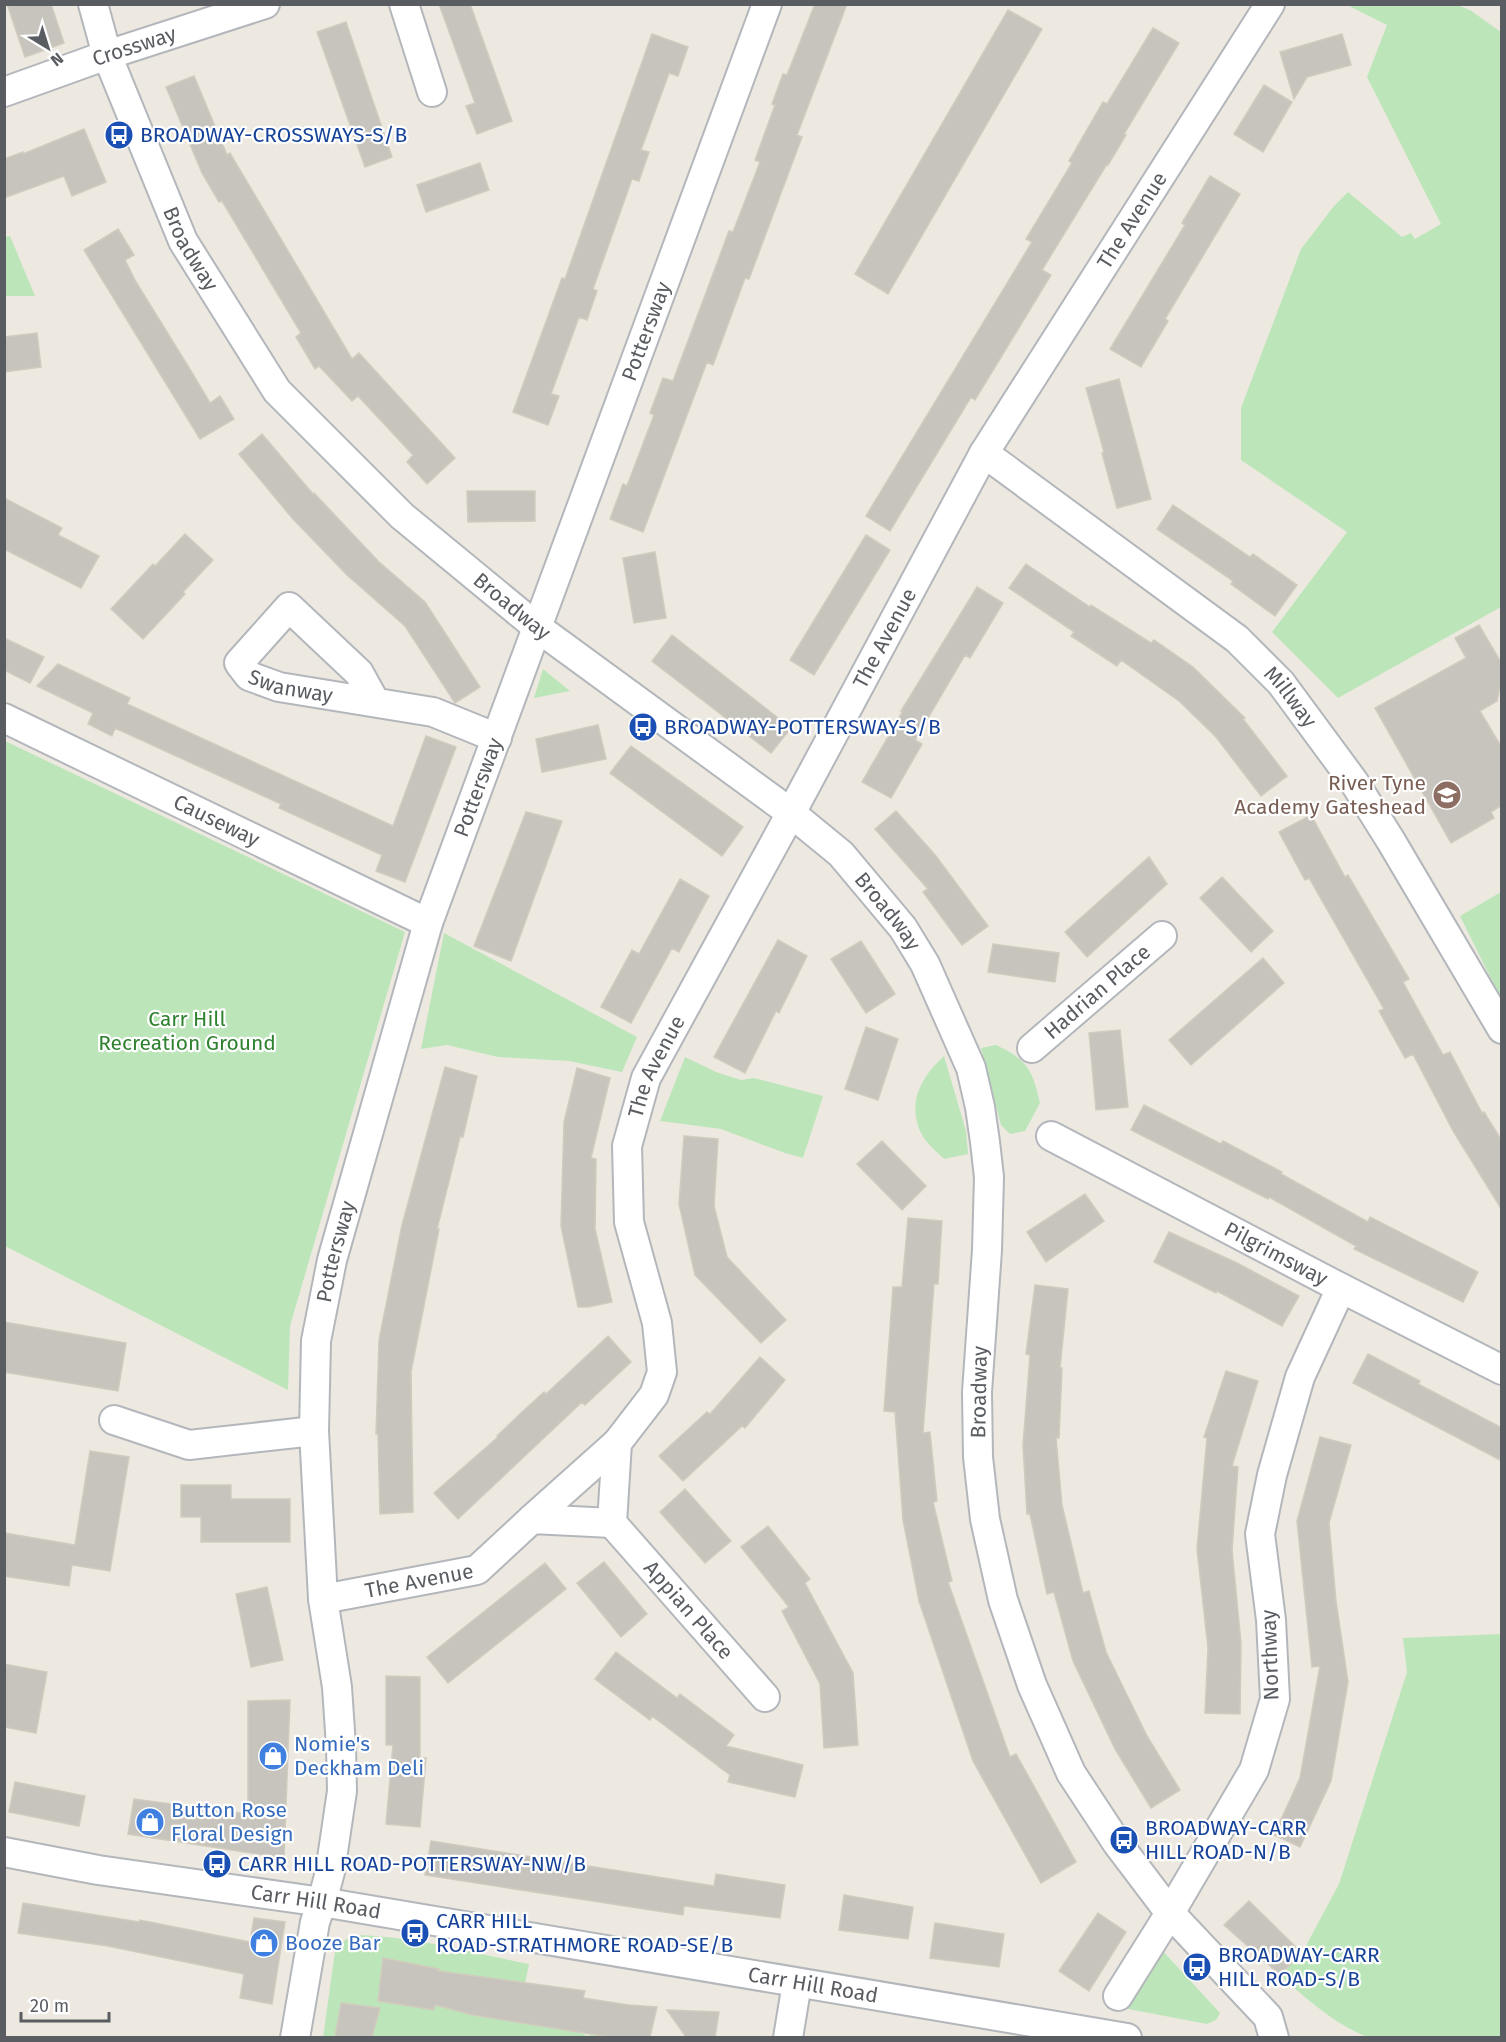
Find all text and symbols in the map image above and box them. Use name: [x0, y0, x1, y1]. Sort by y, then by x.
north arrow: [18, 18, 78, 78]
street label: Crossway: [89, 20, 180, 72]
text: N: [47, 49, 67, 70]
bus stop icon: BROADWAY-CROSSWAYS-S/B: [103, 119, 135, 151]
place label: BROADWAY-CROSSWAYS-S/B: [140, 122, 407, 148]
street label: The Avenue: [1092, 167, 1173, 274]
street label: Broadway: [157, 203, 224, 296]
street label: Pottersway: [616, 277, 677, 385]
street label: Broadway: [468, 567, 556, 646]
street label: The Avenue: [847, 584, 922, 693]
street label: Millway: [1259, 661, 1323, 733]
street label: Swanway: [245, 664, 335, 709]
bus stop icon: BROADWAY-POTTERSWAY-S/B: [627, 711, 659, 743]
place label: BROADWAY-POTTERSWAY-S/B: [664, 714, 941, 740]
street label: Pottersway: [448, 733, 508, 841]
place label: River Tyne Academy Gateshead: [1234, 770, 1426, 820]
school or university icon: River Tyne Academy Gateshead: [1431, 779, 1463, 811]
street label: Causeway: [169, 789, 264, 853]
street label: Broadway: [849, 867, 927, 956]
street label: Hadrian Place: [1039, 939, 1156, 1045]
park label: Carr Hill Recreation Ground: [98, 1006, 276, 1056]
street label: The Avenue: [623, 1011, 691, 1121]
street label: Pottersway: [311, 1197, 361, 1305]
street label: Pilgrimsway: [1220, 1216, 1333, 1292]
street label: Broadway: [965, 1345, 993, 1438]
street label: Appian Place: [638, 1555, 739, 1665]
street label: The Avenue: [363, 1558, 476, 1604]
street label: Northway: [1255, 1608, 1285, 1701]
place label: Nomie's Deckham Deli: [294, 1731, 424, 1781]
shop icon: Nomie's Deckham Deli: [257, 1740, 289, 1772]
place label: Button Rose Floral Design: [171, 1797, 294, 1847]
shop icon: Button Rose Floral Design: [134, 1806, 166, 1838]
place label: BROADWAY-CARR HILL ROAD-N/B: [1145, 1815, 1307, 1865]
bus stop icon: BROADWAY-CARR HILL ROAD-N/B: [1108, 1824, 1140, 1856]
bus stop icon: CARR HILL ROAD-POTTERSWAY-NW/B: [201, 1848, 233, 1880]
place label: CARR HILL ROAD-POTTERSWAY-NW/B: [238, 1851, 586, 1877]
street label: Carr Hill Road: [249, 1879, 383, 1925]
place label: CARR HILL ROAD-STRATHMORE ROAD-SE/B: [436, 1908, 733, 1958]
bus stop icon: CARR HILL ROAD-STRATHMORE ROAD-SE/B: [399, 1917, 431, 1949]
shop icon: Booze Bar: [248, 1927, 280, 1959]
place label: Booze Bar: [285, 1930, 381, 1956]
place label: BROADWAY-CARR HILL ROAD-S/B: [1218, 1942, 1380, 1992]
bus stop icon: BROADWAY-CARR HILL ROAD-S/B: [1181, 1951, 1213, 1983]
street label: Carr Hill Road: [746, 1961, 880, 2009]
scale bar: [21, 1985, 110, 2023]
text: 20 m: [30, 1995, 69, 2017]

